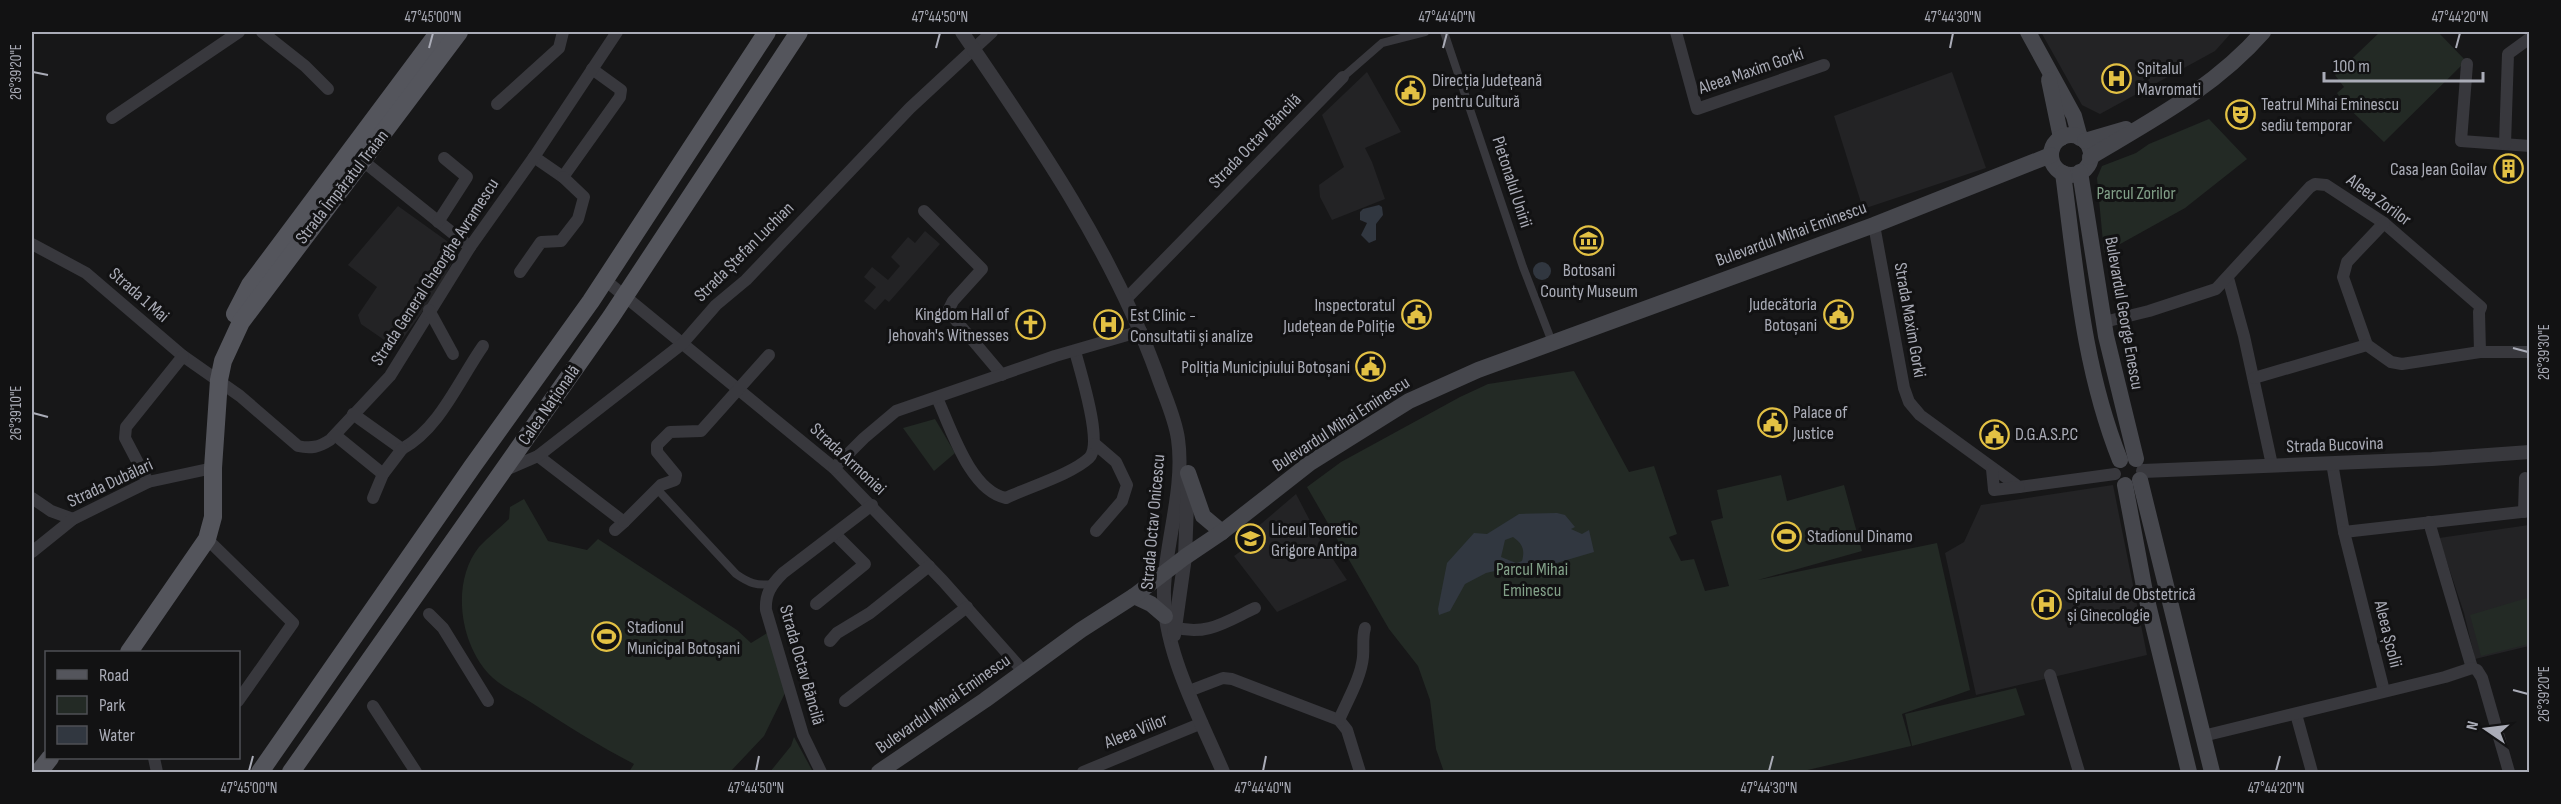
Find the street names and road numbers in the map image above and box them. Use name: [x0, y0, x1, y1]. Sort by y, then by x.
street label: Aleea Maxim Gorki: [1695, 43, 1806, 99]
street label: Strada Octav Băncilă: [1204, 89, 1306, 193]
street label: Strada Împăratul Traian: [291, 126, 393, 248]
street label: Pietonalul Unirii: [1487, 134, 1537, 230]
street label: Aleea Zorilor: [2342, 169, 2415, 230]
street label: Strada General Gheorghe Avramescu: [367, 175, 503, 369]
street label: Bulevardul Mihai Eminescu: [1713, 197, 1869, 271]
street label: Strada Ștefan Luchian: [690, 198, 798, 306]
street label: Bulevardul George Enescu: [2100, 235, 2148, 391]
street label: Strada Maxim Gorki: [1890, 261, 1930, 379]
street label: Strada 1 Mai: [105, 263, 173, 327]
street label: Calea Națională: [514, 361, 584, 449]
street label: Bulevardul Mihai Eminescu: [1269, 372, 1413, 476]
street label: Strada Armoniei: [806, 419, 890, 499]
street label: Strada Bucovina: [2286, 433, 2384, 457]
street label: Strada Octav Onicescu: [1137, 453, 1169, 591]
street label: Strada Dubălari: [64, 454, 156, 512]
street label: Aleea Școlii: [2369, 597, 2406, 670]
street label: Strada Octav Băncilă: [775, 603, 829, 727]
street label: Bulevardul Mihai Eminescu: [872, 650, 1014, 758]
street label: Aleea Viilor: [1100, 709, 1171, 754]

